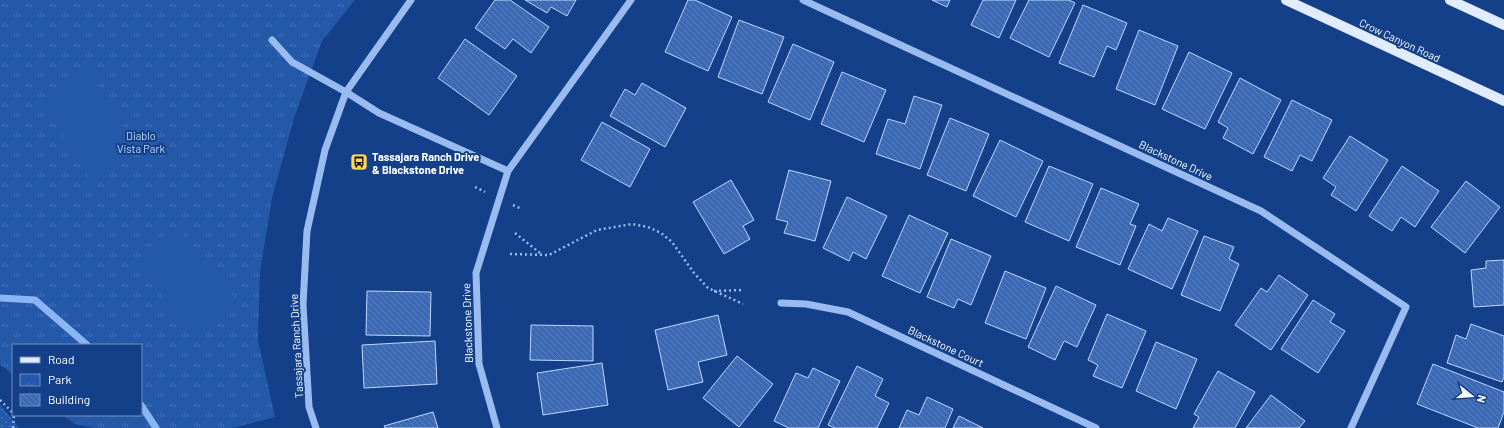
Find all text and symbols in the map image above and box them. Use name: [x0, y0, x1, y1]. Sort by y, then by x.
street label: Crow Canyon Road: [1357, 16, 1443, 64]
park label: Diablo Vista Park: [117, 129, 165, 155]
street label: Blackstone Drive: [1137, 137, 1215, 183]
place label: Tassajara Ranch Drive & Blackstone Drive: [372, 150, 479, 176]
bus stop icon: Tassajara Ranch Drive & Blackstone Drive: [349, 152, 369, 172]
street label: Blackstone Drive: [459, 283, 475, 363]
street label: Tassajara Ranch Drive: [287, 293, 305, 398]
street label: Blackstone Court: [906, 323, 986, 369]
legend: [12, 344, 142, 416]
text: Road: [48, 352, 75, 366]
text: Park: [48, 372, 72, 386]
north arrow: [1452, 376, 1492, 416]
text: Building: [48, 392, 90, 406]
text: N: [1475, 394, 1489, 404]

